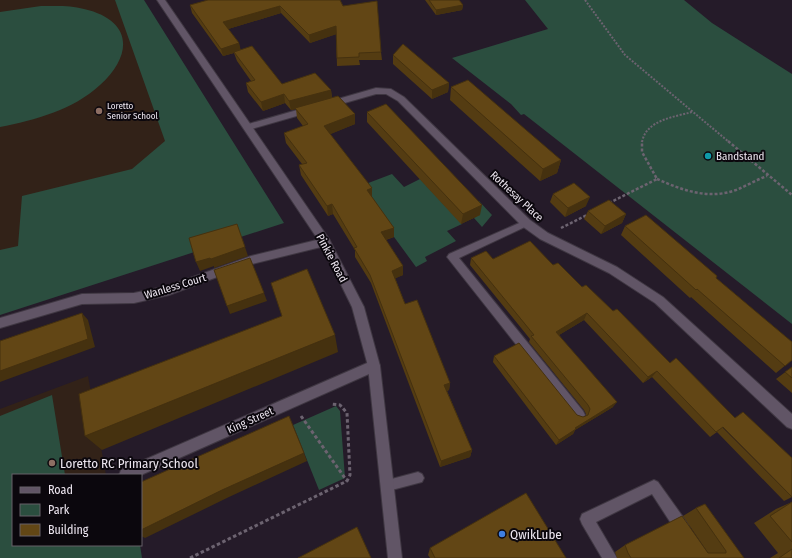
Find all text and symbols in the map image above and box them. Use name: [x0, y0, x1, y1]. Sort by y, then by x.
place label: Loretto Senior School: [107, 101, 158, 121]
marker: Loretto Senior School: [94, 106, 104, 116]
place label: Bandstand: [716, 150, 764, 163]
marker: Bandstand: [703, 151, 713, 161]
street label: Rothesay Place: [488, 169, 546, 224]
street label: Pinkie Road: [313, 232, 350, 285]
street label: Wanless Court: [143, 271, 208, 302]
street label: King Street: [225, 404, 276, 436]
place label: Loretto RC Primary School: [60, 456, 198, 471]
marker: Loretto RC Primary School: [47, 458, 57, 468]
legend: [12, 474, 142, 546]
text: Road: [48, 483, 73, 497]
text: Park: [48, 503, 70, 517]
text: Building: [48, 523, 89, 537]
place label: QwikLube: [510, 527, 562, 542]
marker: QwikLube: [497, 529, 507, 539]

